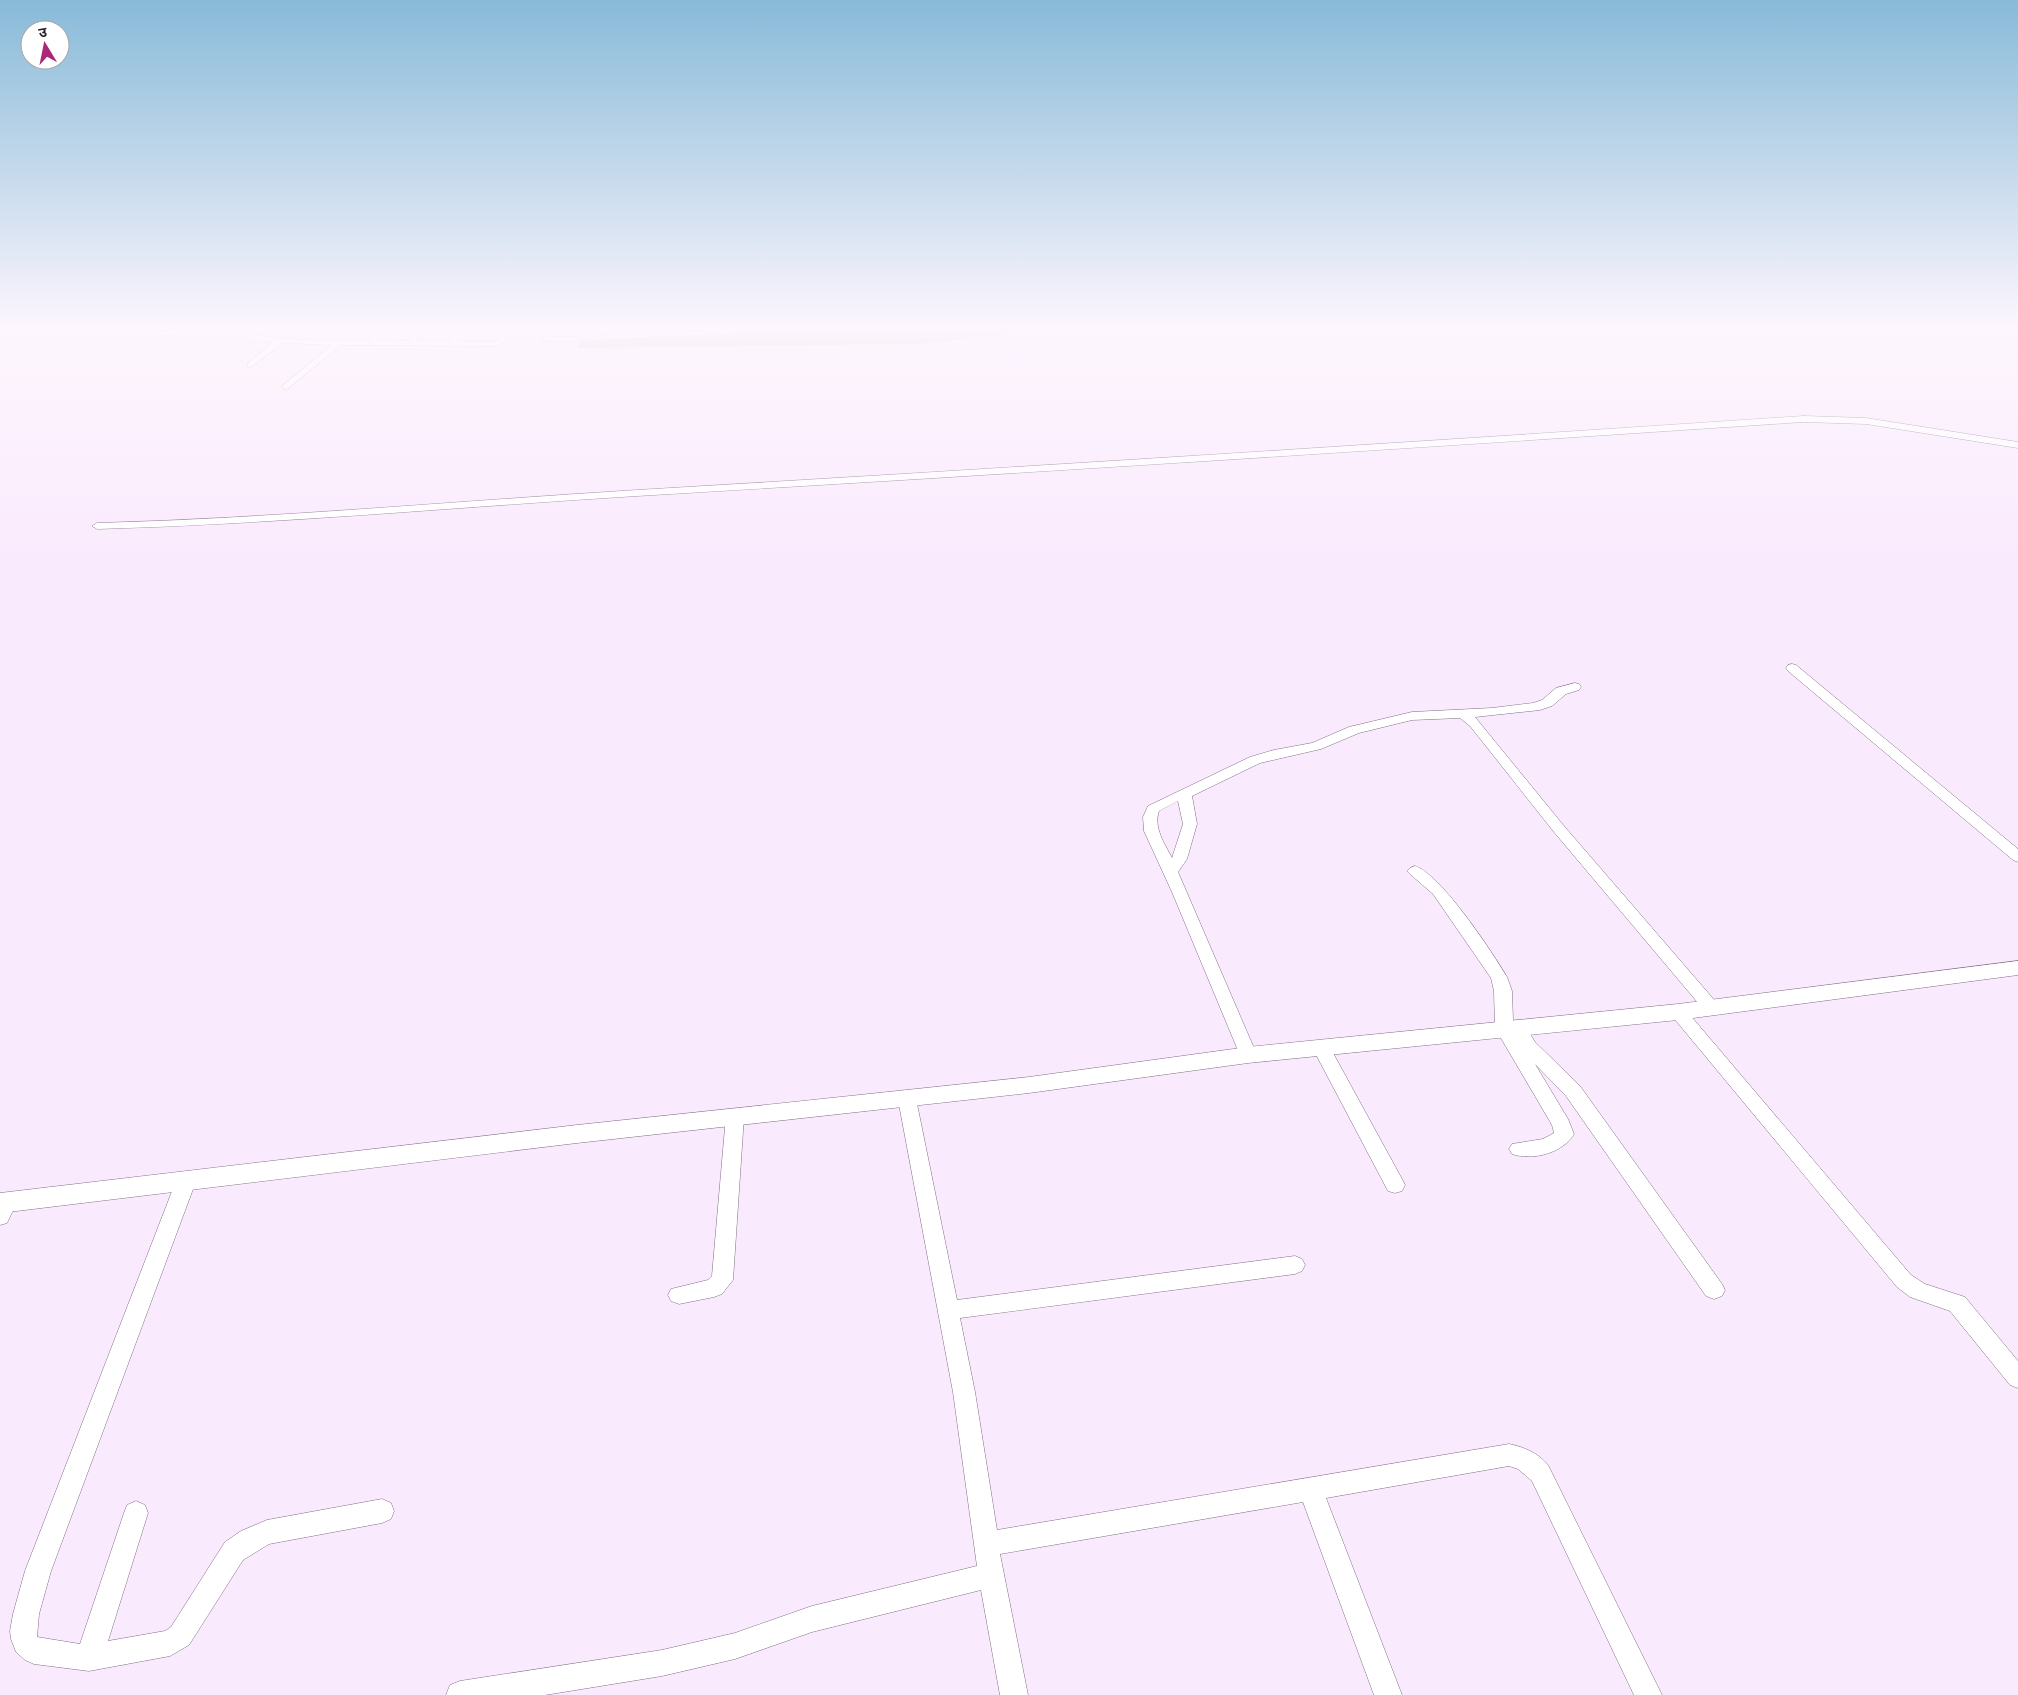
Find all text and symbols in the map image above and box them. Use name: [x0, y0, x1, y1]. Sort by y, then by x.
north arrow: [20, 20, 70, 70]
text: उ: [37, 23, 49, 41]

